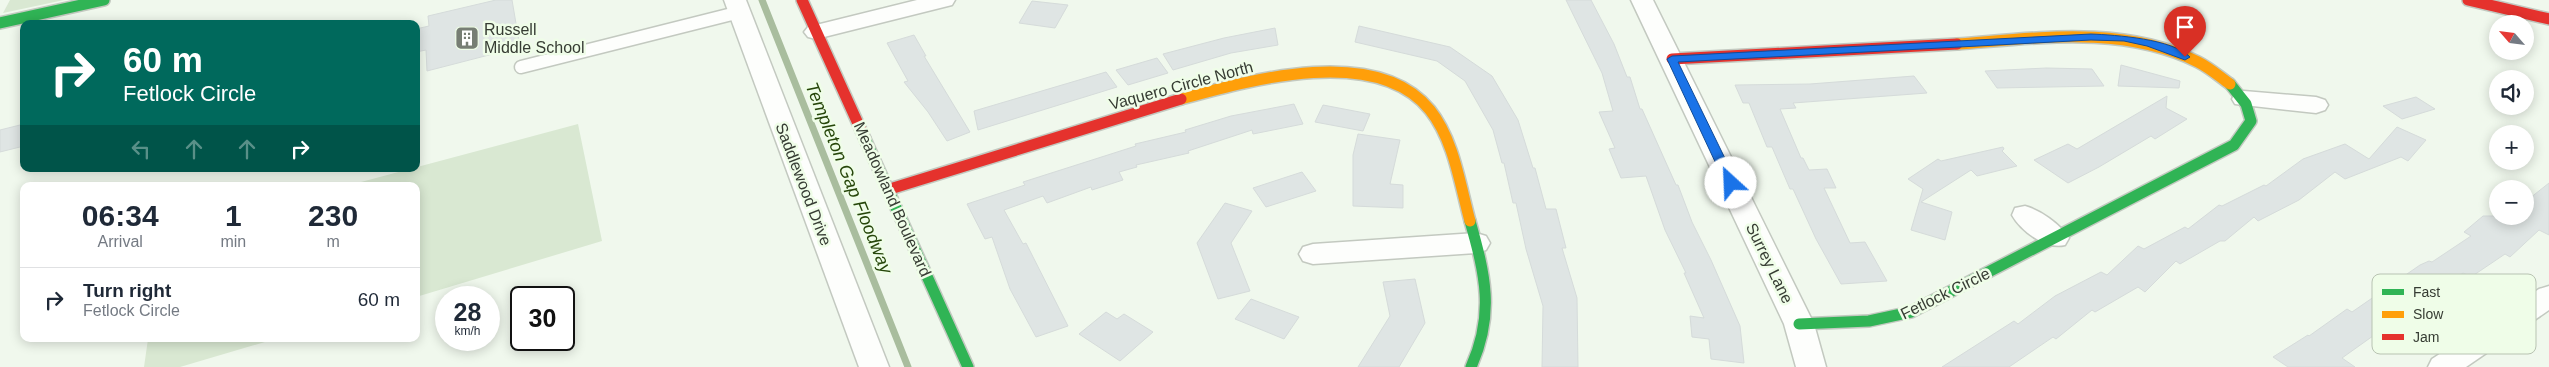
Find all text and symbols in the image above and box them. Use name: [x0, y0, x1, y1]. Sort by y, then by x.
pin: [2164, 6, 2206, 57]
icon: arrive: [2171, 13, 2199, 41]
north arrow: [2489, 15, 2534, 60]
map controls: [2489, 15, 2534, 225]
place label: Russell Middle School: [484, 21, 585, 56]
building icon: Russell Middle School: [454, 25, 480, 51]
icon: right: [40, 40, 105, 105]
text: 60 m: [123, 40, 203, 79]
street label: Vaquero Circle North: [1107, 58, 1255, 113]
button: sound: [2489, 70, 2534, 115]
water label: Templeton Gap Floodway: [801, 79, 897, 277]
text: Fetlock Circle: [123, 81, 256, 106]
street label: Meadowland Boulevard: [851, 119, 934, 279]
street label: Saddlewood Drive: [772, 121, 835, 248]
button: +: [2489, 125, 2534, 170]
icon: left: [127, 135, 155, 163]
icon: ahead: [180, 135, 208, 163]
icon: ahead: [233, 135, 261, 163]
icon: right: [286, 135, 314, 163]
position arrow: [1704, 156, 1756, 208]
button: −: [2489, 180, 2534, 225]
text: 06:34: [82, 199, 159, 232]
text: 1: [225, 199, 242, 232]
text: 230: [308, 199, 358, 232]
street label: Surrey Lane: [1743, 220, 1796, 306]
text: Arrival: [98, 233, 143, 250]
text: min: [220, 233, 246, 250]
text: m: [326, 233, 340, 250]
street label: Fetlock Circle: [1898, 265, 1993, 322]
legend: [2372, 274, 2536, 354]
text: Turn right: [83, 280, 171, 301]
text: Fast: [2413, 284, 2440, 300]
icon: right: [40, 286, 68, 314]
speed limit sign: 30: [510, 286, 575, 351]
text: 60 m: [358, 289, 400, 310]
text: 28: [454, 298, 481, 326]
text: Fetlock Circle: [83, 302, 180, 319]
text: Slow: [2413, 306, 2444, 322]
text: km/h: [454, 324, 481, 338]
text: Jam: [2413, 329, 2439, 345]

